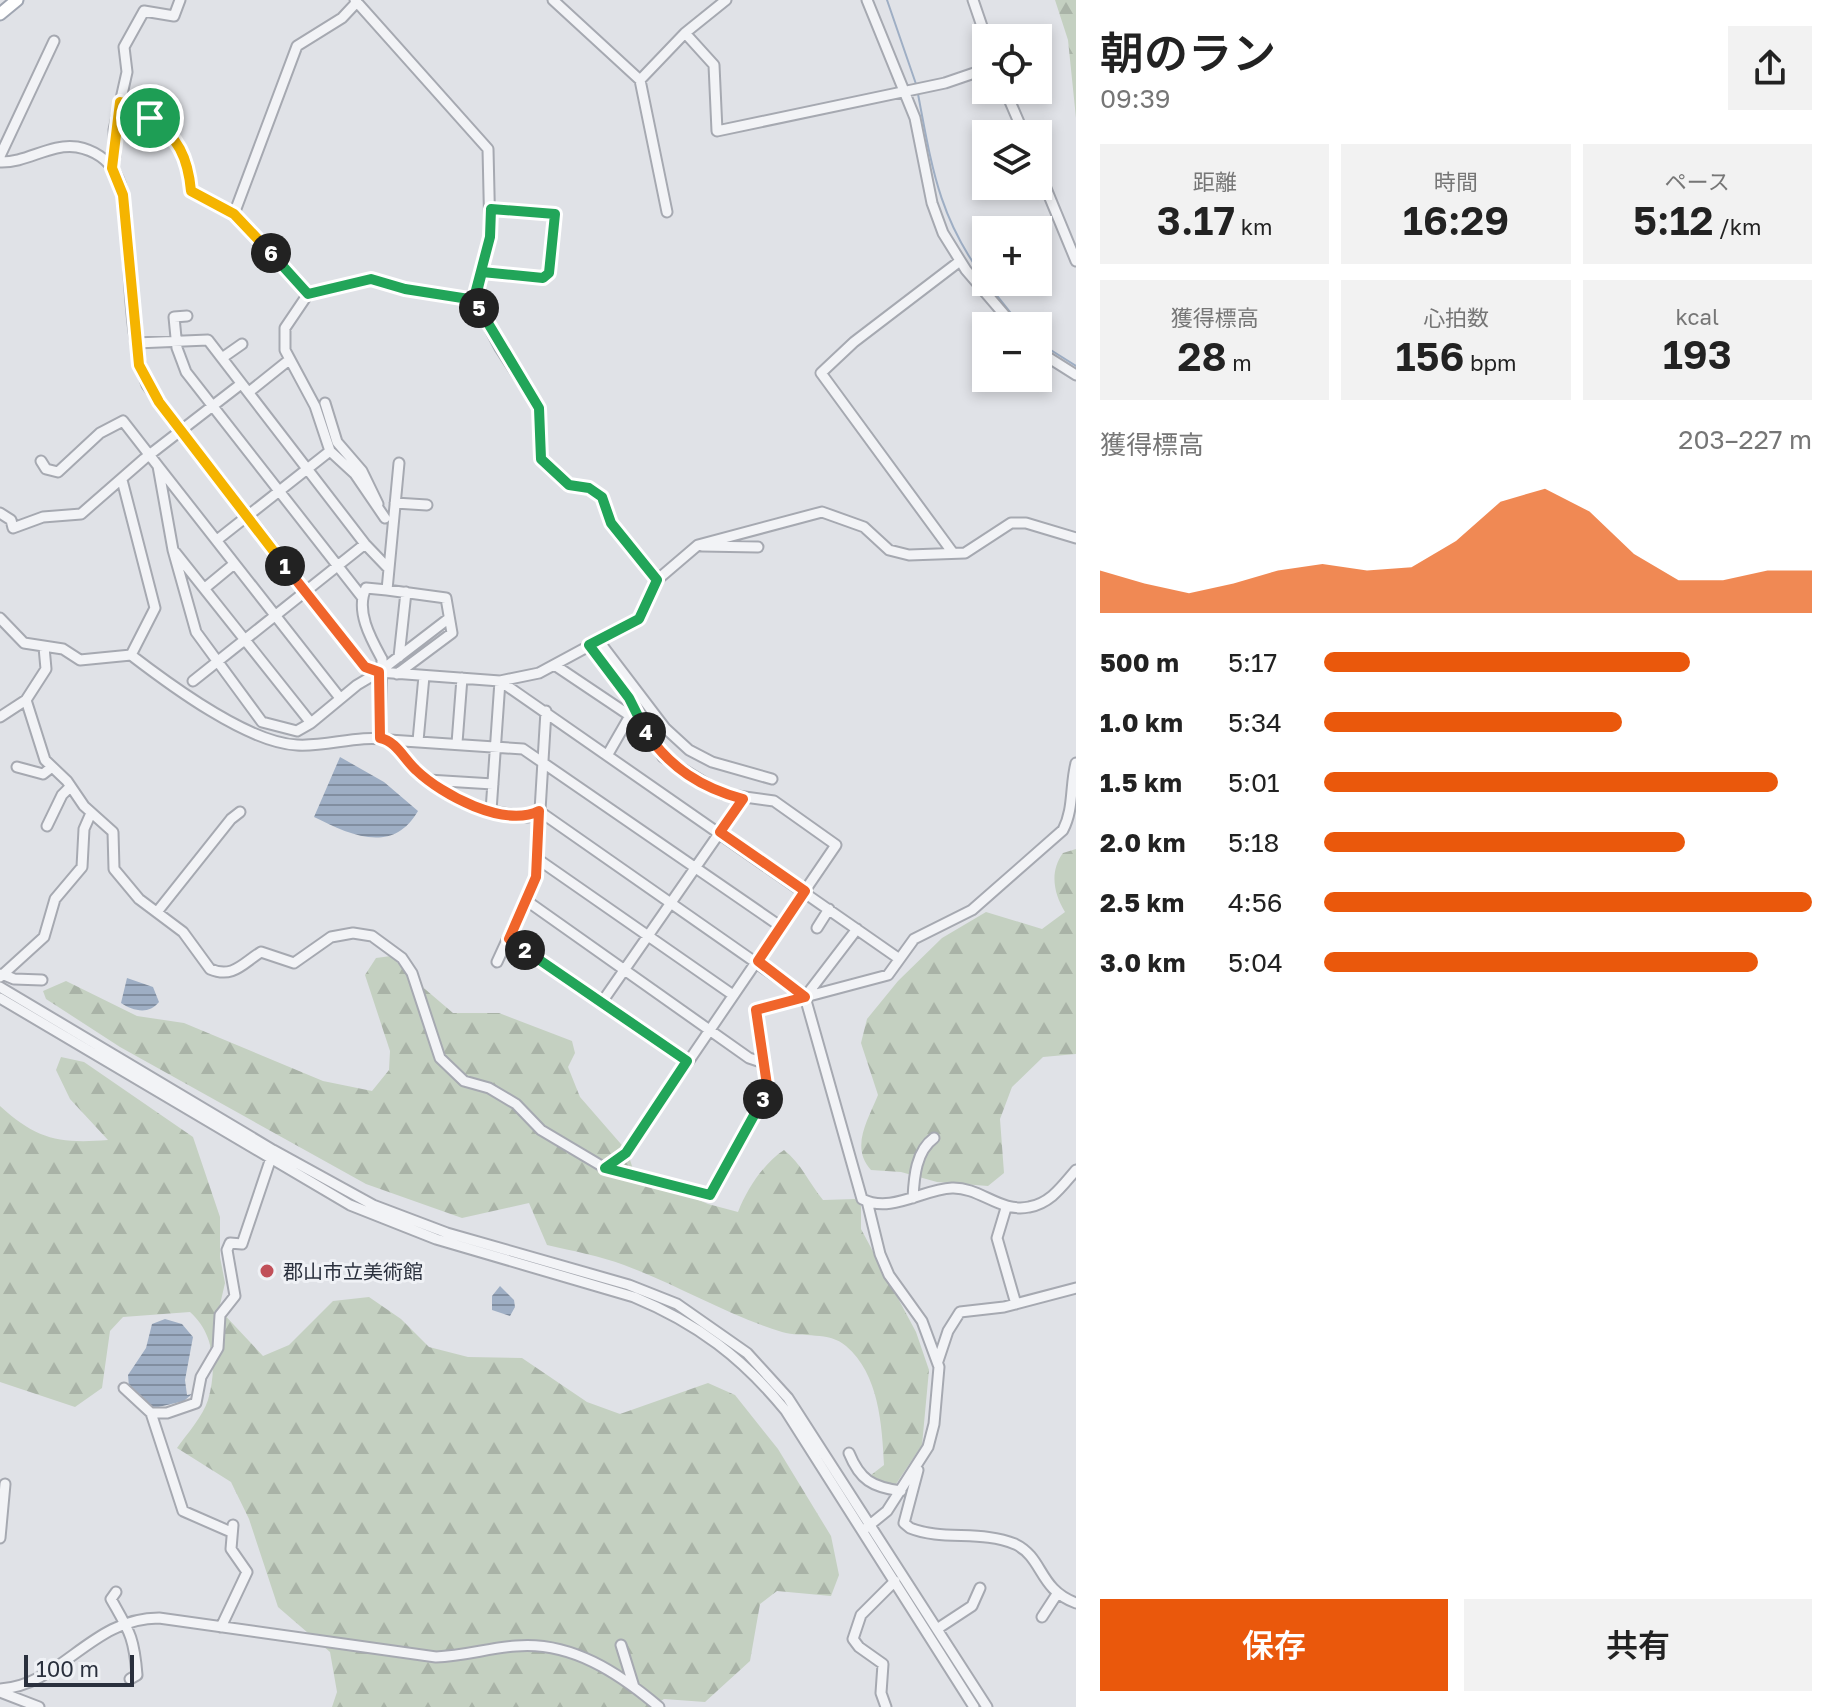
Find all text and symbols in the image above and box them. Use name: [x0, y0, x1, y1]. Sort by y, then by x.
map controls: [972, 24, 1052, 392]
button: locate: [972, 24, 1052, 104]
text: 朝のラン: [1100, 26, 1276, 79]
button: share: [1728, 26, 1812, 110]
text: 09:39: [1100, 83, 1171, 114]
pin: [116, 84, 184, 152]
icon: arrive: [128, 96, 172, 140]
button: layers: [972, 120, 1052, 200]
text: 距離: [1193, 168, 1237, 195]
text: 時間: [1434, 168, 1478, 195]
text: ペース: [1665, 168, 1730, 195]
text: 3.17: [1157, 196, 1235, 244]
text: 16:29: [1403, 196, 1509, 244]
text: 5:12: [1633, 196, 1714, 244]
text: km: [1235, 213, 1273, 240]
text: /km: [1714, 213, 1762, 240]
button: +: [972, 216, 1052, 296]
pin: 6: [251, 233, 291, 273]
text: 6: [264, 239, 278, 266]
pin: 5: [459, 288, 499, 328]
text: 5: [472, 294, 486, 321]
text: kcal: [1676, 303, 1719, 330]
text: 獲得標高: [1171, 304, 1259, 331]
text: 心拍数: [1423, 304, 1489, 331]
button: −: [972, 312, 1052, 392]
text: 193: [1663, 330, 1732, 378]
text: 28: [1178, 332, 1227, 380]
text: 156: [1395, 332, 1465, 380]
text: m: [1227, 349, 1252, 376]
text: bpm: [1465, 349, 1517, 376]
text: 203–227 m: [1678, 424, 1812, 455]
text: 獲得標高: [1100, 429, 1204, 460]
pin: 1: [265, 546, 305, 586]
text: 1: [279, 552, 291, 579]
text: 500 m: [1100, 647, 1179, 678]
text: 5:17: [1228, 647, 1277, 678]
text: 1.0 km: [1100, 707, 1183, 738]
text: 5:34: [1228, 707, 1282, 738]
pin: 4: [626, 712, 666, 752]
text: 4: [639, 718, 653, 745]
text: 1.5 km: [1100, 767, 1182, 798]
text: 5:01: [1228, 767, 1280, 798]
text: 2.0 km: [1100, 827, 1185, 858]
text: 5:18: [1228, 827, 1279, 858]
text: 2.5 km: [1100, 887, 1184, 918]
text: 4:56: [1228, 887, 1282, 918]
pin: 2: [505, 930, 545, 970]
text: 2: [518, 936, 532, 963]
text: 3.0 km: [1100, 947, 1185, 978]
text: 5:04: [1228, 947, 1283, 978]
pin: 3: [743, 1079, 783, 1119]
text: 3: [756, 1085, 770, 1112]
place label: 郡山市立美術館: [283, 1259, 423, 1283]
marker: 郡山市立美術館: [258, 1262, 276, 1280]
button: 保存: [1100, 1599, 1448, 1691]
button: 共有: [1464, 1599, 1812, 1691]
scale bar: [24, 1651, 134, 1687]
text: 100 m: [36, 1655, 99, 1682]

